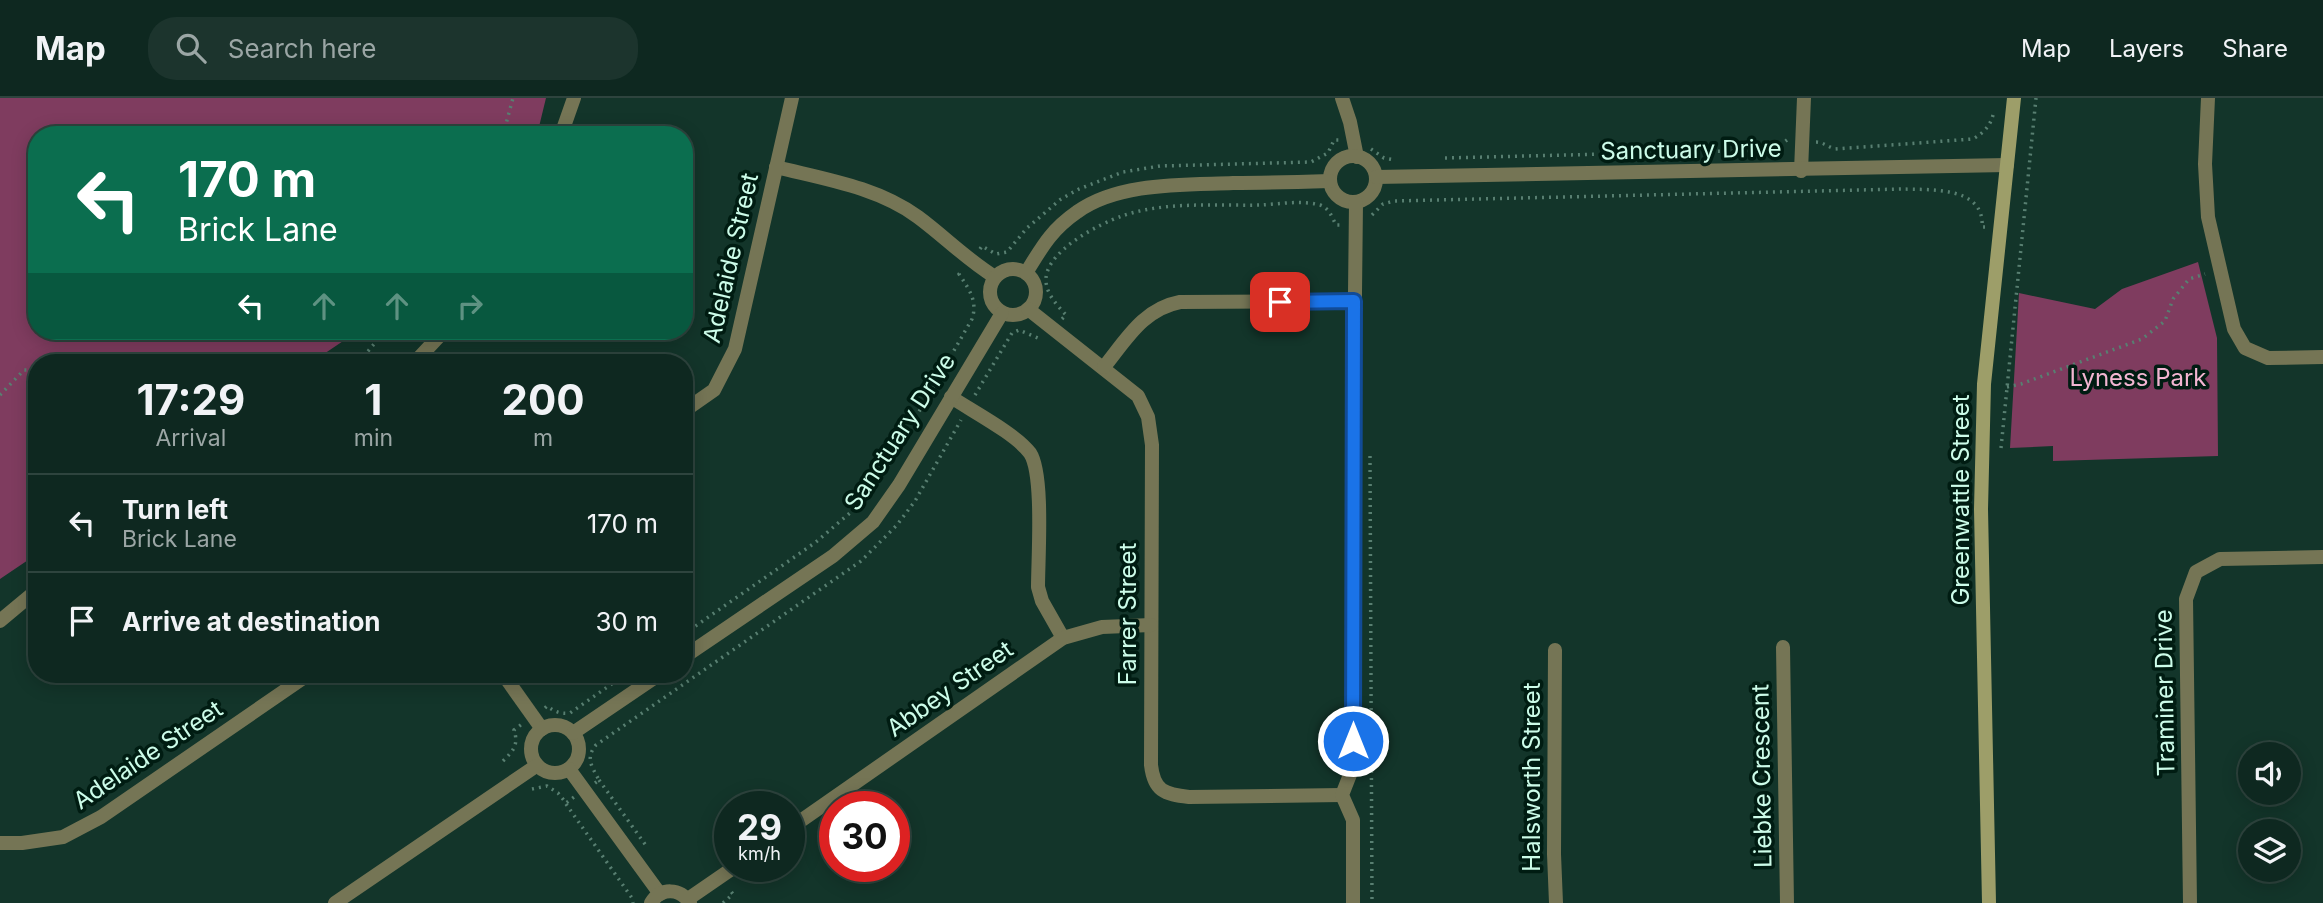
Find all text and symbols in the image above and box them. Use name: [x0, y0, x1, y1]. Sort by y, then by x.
search box: [148, 17, 638, 80]
text: Map: [35, 28, 106, 68]
icon: search: [172, 29, 210, 67]
text: Search here: [228, 33, 376, 64]
text: Map: [2021, 34, 2071, 63]
text: Layers: [2109, 34, 2184, 63]
text: Share: [2222, 34, 2288, 63]
street label: Sanctuary Drive: [1600, 133, 1782, 166]
text: 170 m: [178, 150, 316, 209]
icon: left: [63, 154, 154, 245]
street label: Adelaide Street: [697, 170, 764, 346]
text: Brick Lane: [178, 210, 338, 249]
pin: [1250, 272, 1310, 332]
icon: arrive: [1261, 283, 1299, 321]
icon: left: [232, 287, 270, 325]
icon: ahead: [305, 287, 343, 325]
icon: ahead: [378, 287, 416, 325]
icon: right: [451, 287, 489, 325]
street label: Sanctuary Drive: [838, 348, 961, 516]
park label: Lyness Park: [2069, 363, 2207, 392]
text: 17:29: [136, 374, 245, 425]
text: 1: [364, 374, 382, 425]
text: 200: [501, 374, 585, 425]
street label: Greenwattle Street: [1946, 394, 1975, 606]
text: Arrival: [155, 424, 226, 452]
text: min: [354, 424, 393, 452]
text: m: [533, 424, 553, 452]
text: Turn left: [122, 494, 228, 525]
icon: left: [63, 504, 101, 542]
text: 170 m: [587, 508, 658, 539]
text: Brick Lane: [122, 525, 237, 553]
street label: Farrer Street: [1113, 543, 1142, 685]
icon: arrive: [63, 602, 101, 640]
text: Arrive at destination: [122, 606, 381, 637]
text: 30 m: [595, 606, 658, 637]
street label: Traminer Drive: [2149, 609, 2180, 777]
street label: Abbey Street: [881, 634, 1019, 743]
street label: Halsworth Street: [1517, 682, 1546, 872]
street label: Liebke Crescent: [1745, 684, 1778, 868]
street label: Adelaide Street: [68, 694, 228, 815]
position arrow: [1316, 704, 1390, 778]
map controls: [2238, 742, 2301, 882]
button: sound: [2238, 742, 2301, 805]
speed limit sign: 30: [819, 791, 910, 882]
text: 29: [737, 806, 782, 848]
button: layers: [2238, 819, 2301, 882]
text: km/h: [738, 843, 781, 864]

